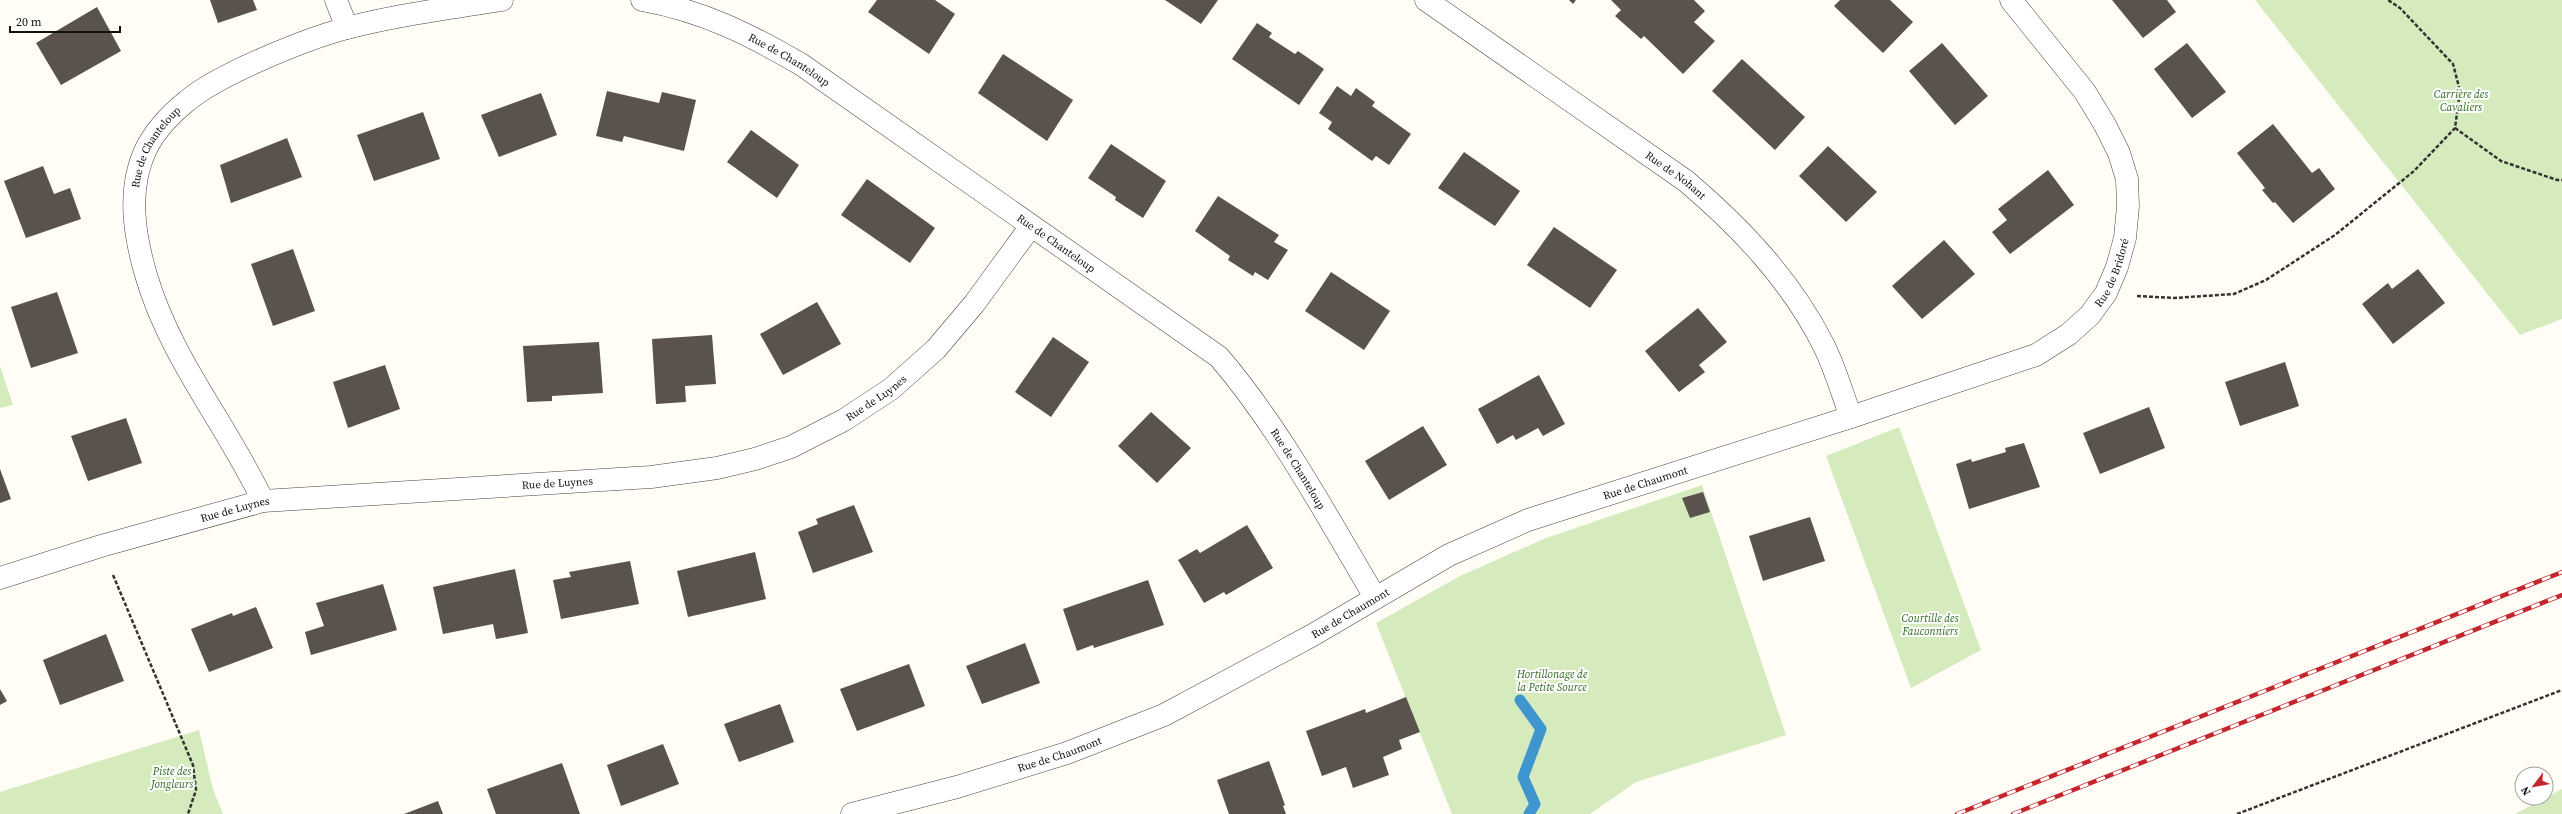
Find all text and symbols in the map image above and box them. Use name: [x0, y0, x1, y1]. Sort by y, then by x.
scale bar: [10, 8, 120, 34]
text: 20 m: [16, 14, 42, 30]
street label: Rue de Chanteloup: [746, 30, 833, 90]
park label: Carrière des Cavaliers: [2434, 87, 2488, 115]
street label: Rue de Chanteloup: [128, 103, 184, 189]
street label: Rue de Nohant: [1642, 148, 1709, 203]
street label: Rue de Chanteloup: [1014, 211, 1098, 276]
street label: Rue de Bridoré: [2091, 236, 2133, 310]
street label: Rue de Luynes: [843, 371, 910, 425]
street label: Rue de Chanteloup: [1267, 426, 1329, 512]
street label: Rue de Chaumont: [1601, 463, 1690, 504]
street label: Rue de Luynes: [521, 474, 594, 493]
street label: Rue de Luynes: [199, 494, 270, 526]
street label: Rue de Chaumont: [1309, 585, 1392, 642]
park label: Courtille des Fauconniers: [1901, 611, 1959, 639]
park label: Hortillonage de la Petite Source: [1516, 667, 1588, 695]
street label: Rue de Chaumont: [1016, 733, 1104, 776]
park label: Piste des Jongleurs: [149, 764, 193, 792]
north arrow: [2514, 766, 2554, 806]
text: N: [2517, 784, 2534, 798]

